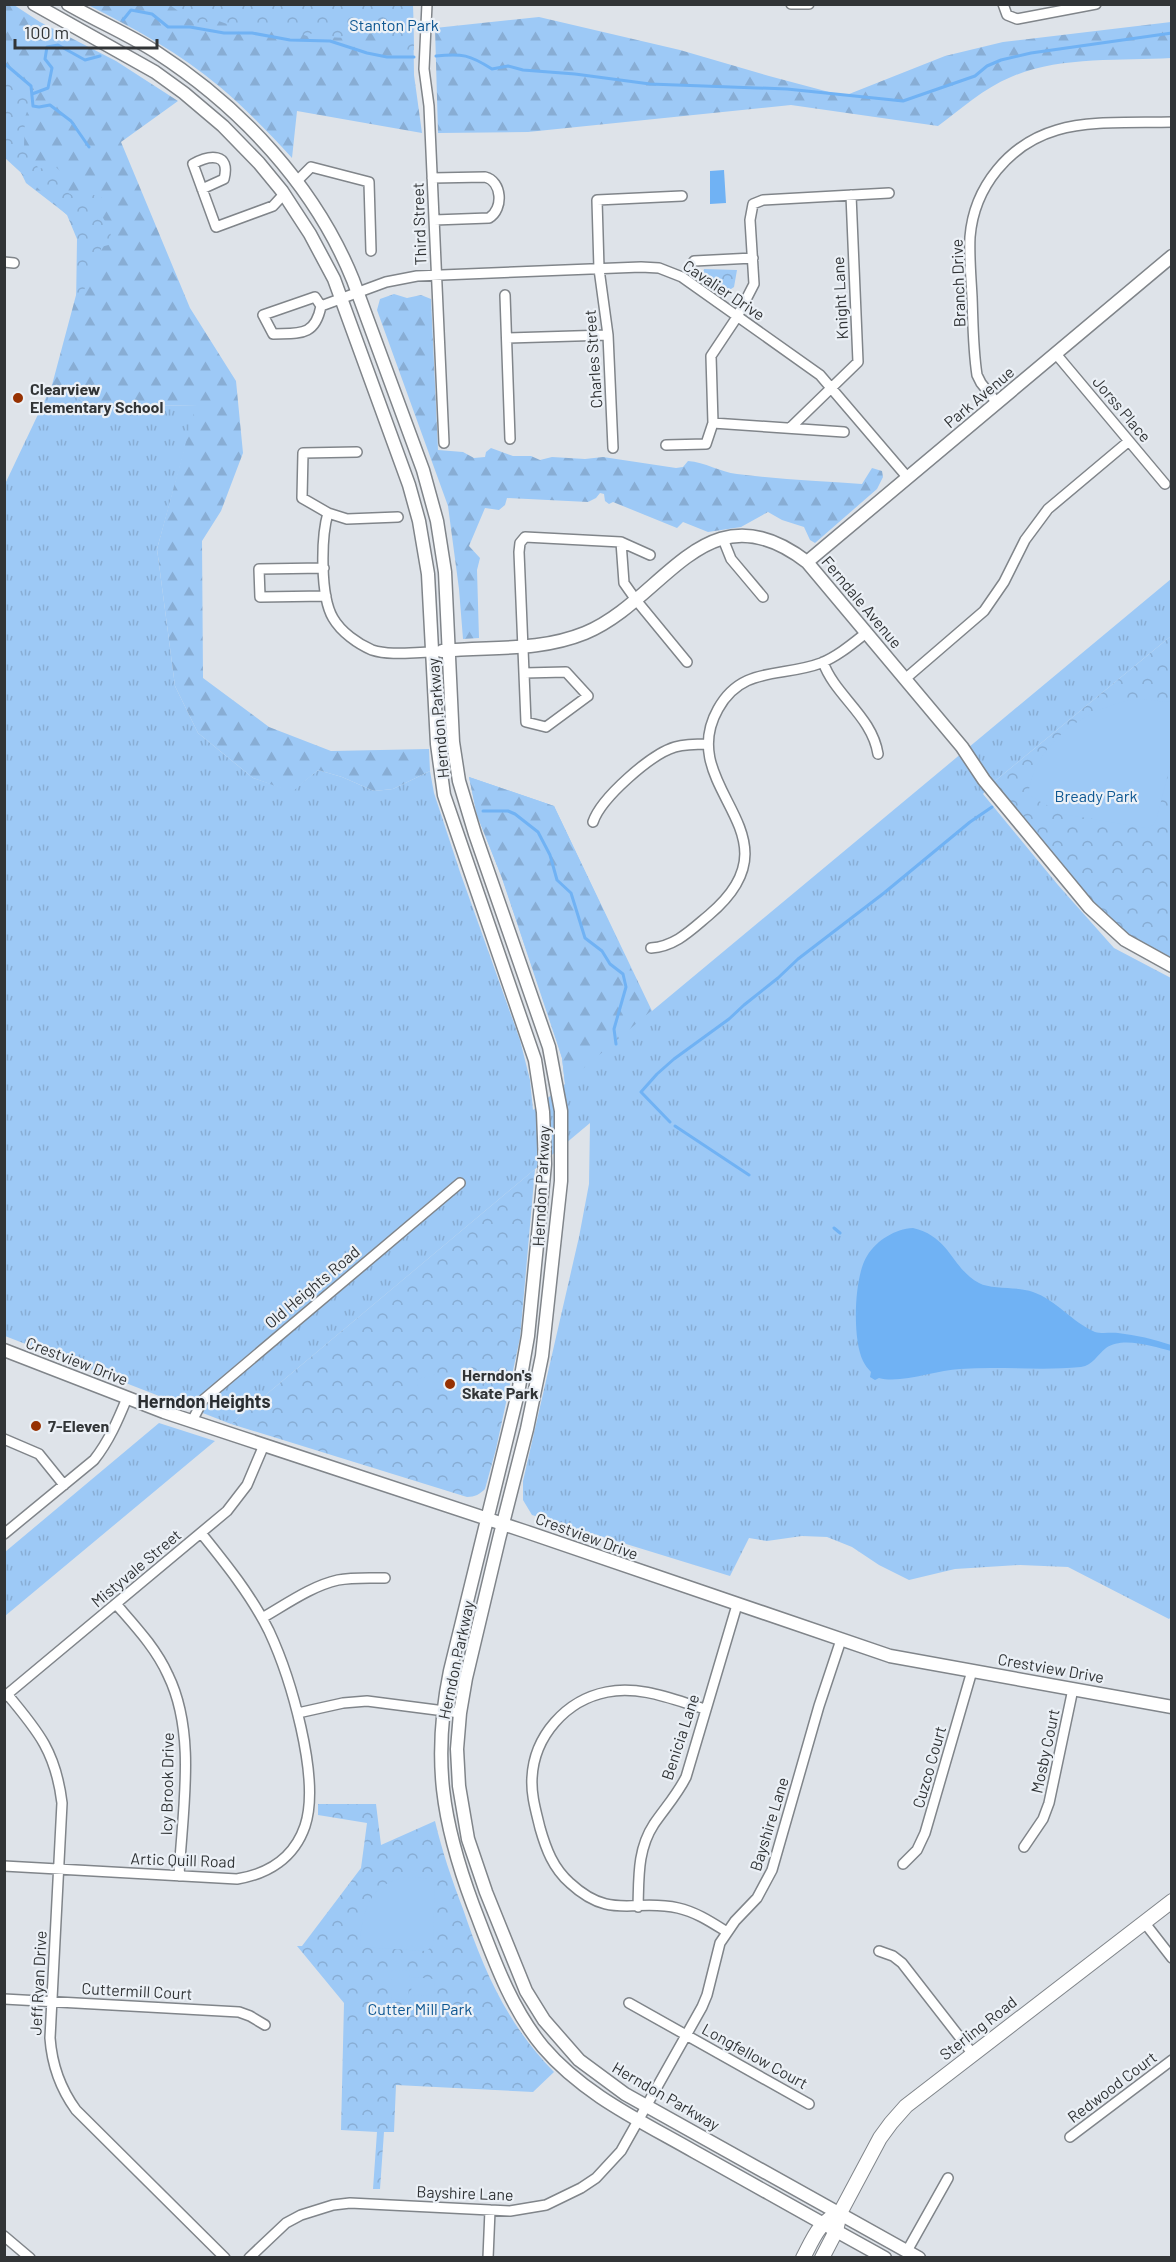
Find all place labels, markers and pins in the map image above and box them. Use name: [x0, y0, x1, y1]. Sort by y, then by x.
place label: Clearview Elementary School: [30, 379, 164, 416]
marker: Clearview Elementary School: [11, 391, 25, 405]
place label: Herndon's Skate Park: [462, 1365, 539, 1402]
marker: Herndon's Skate Park: [443, 1377, 457, 1391]
place label: 7-Eleven: [48, 1416, 109, 1435]
marker: 7-Eleven: [29, 1419, 43, 1433]

